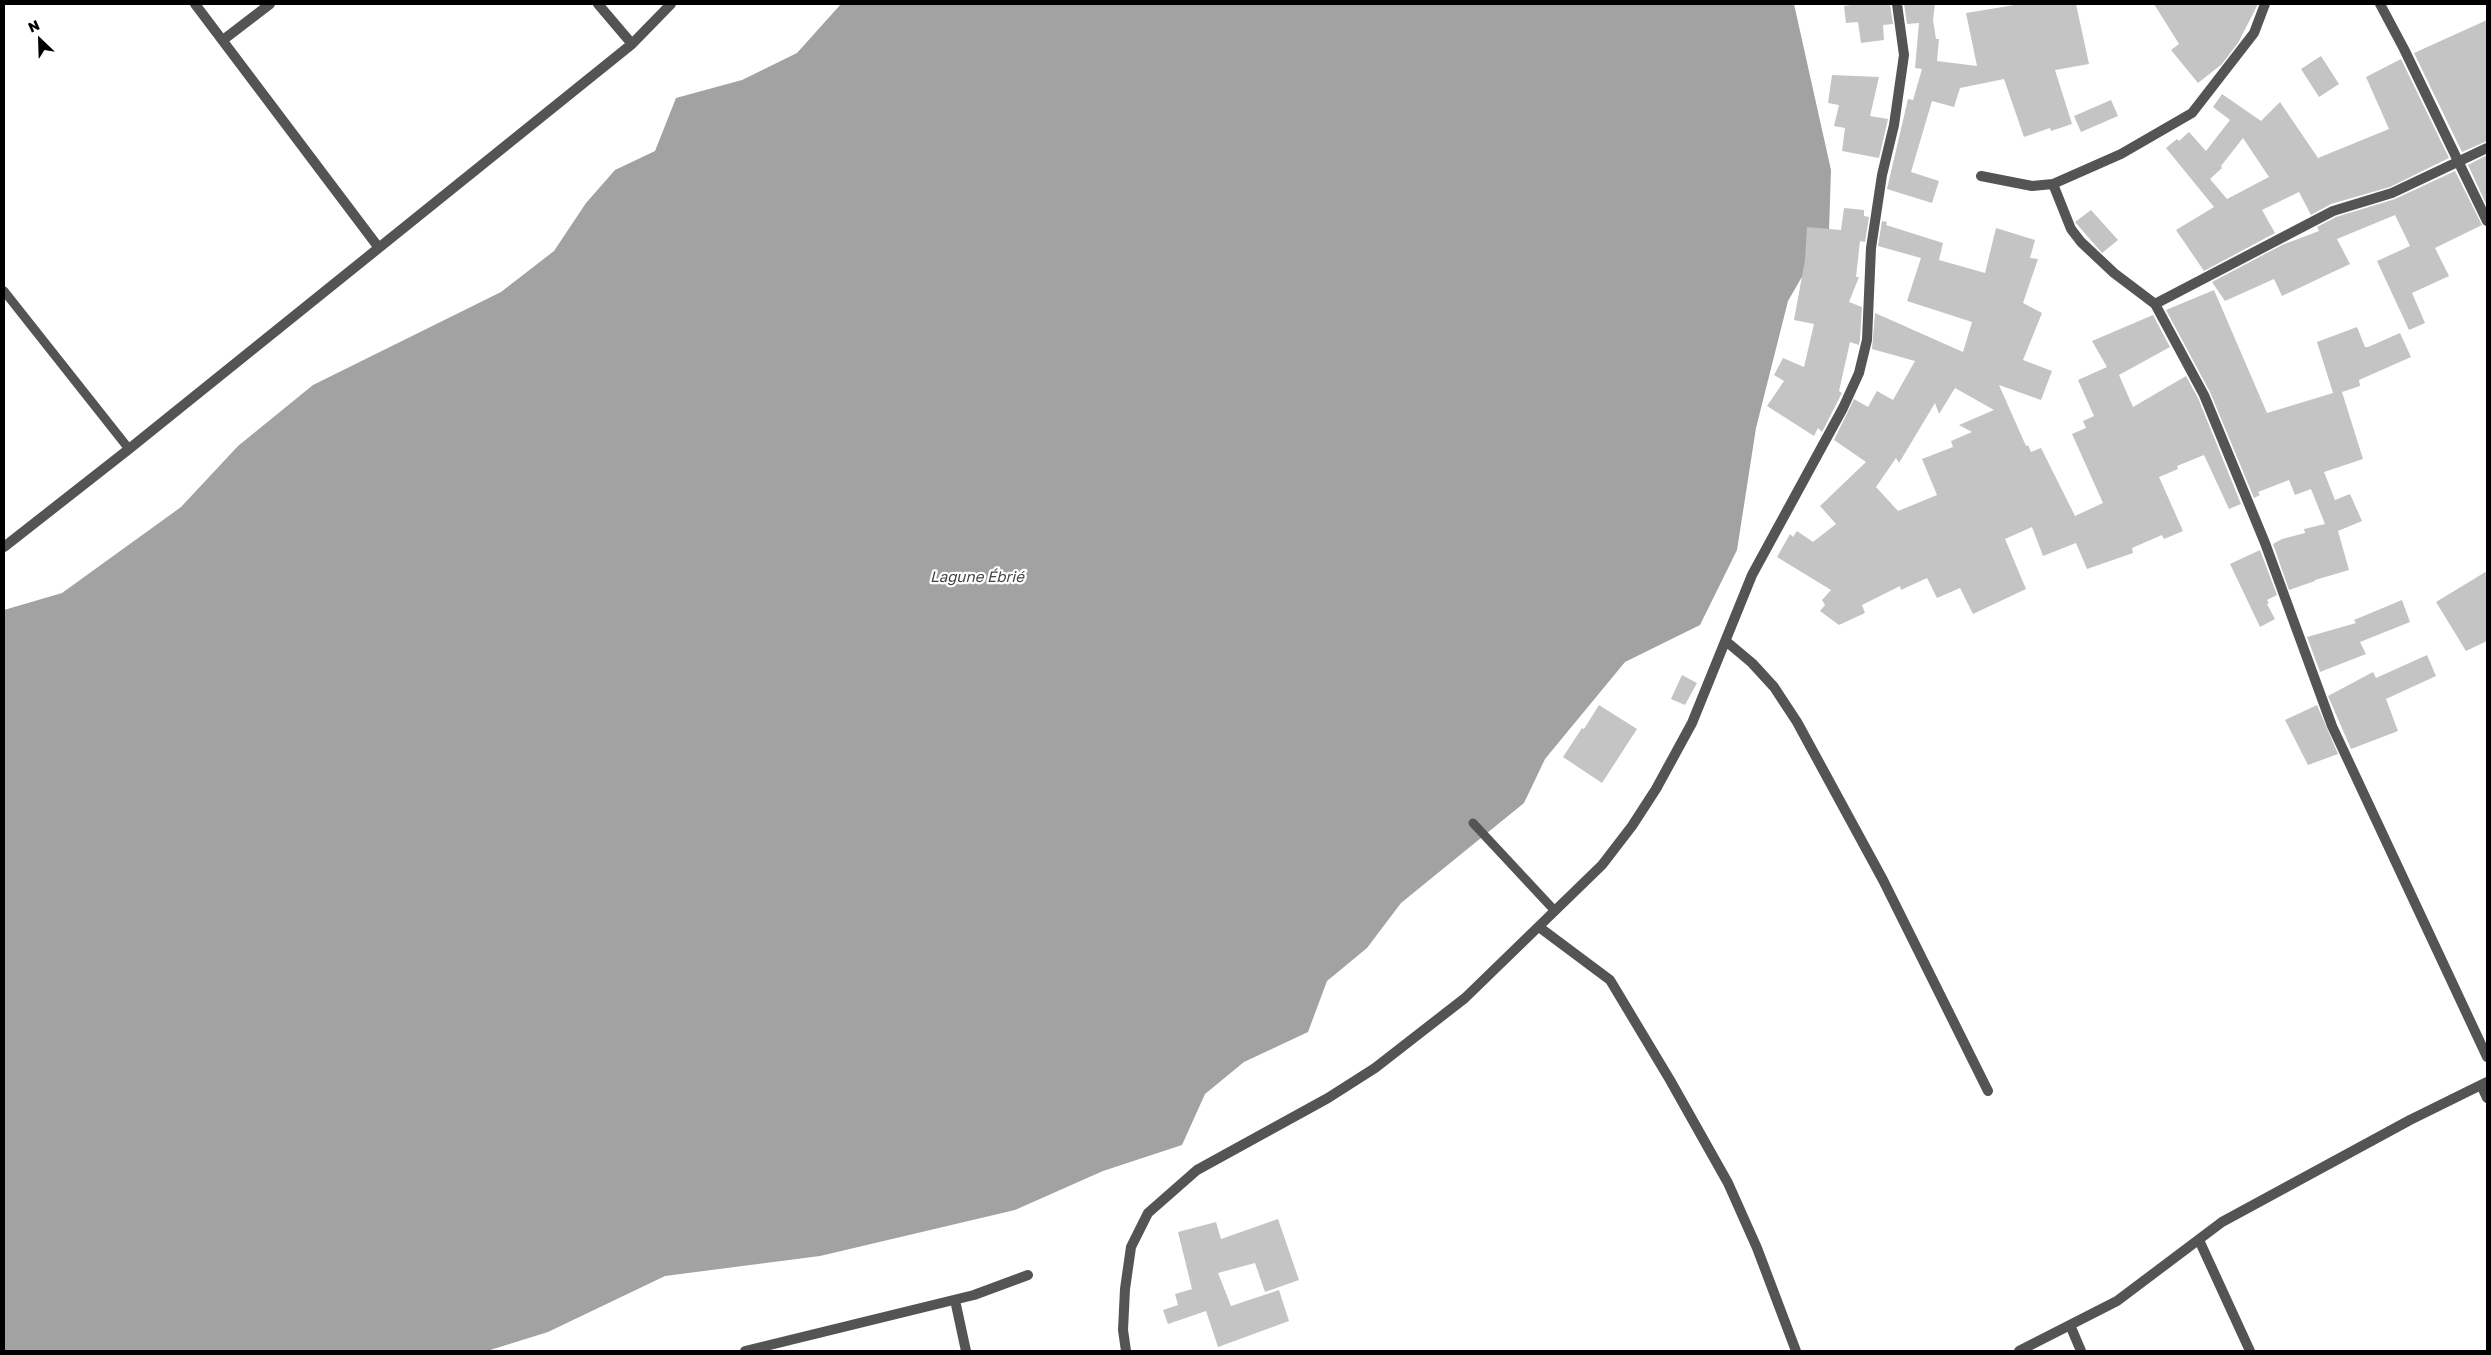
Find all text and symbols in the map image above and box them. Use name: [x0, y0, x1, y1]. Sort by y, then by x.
north arrow: [15, 15, 65, 65]
text: N: [25, 16, 42, 36]
water label: Lagune Ébrié: [930, 568, 1024, 586]

